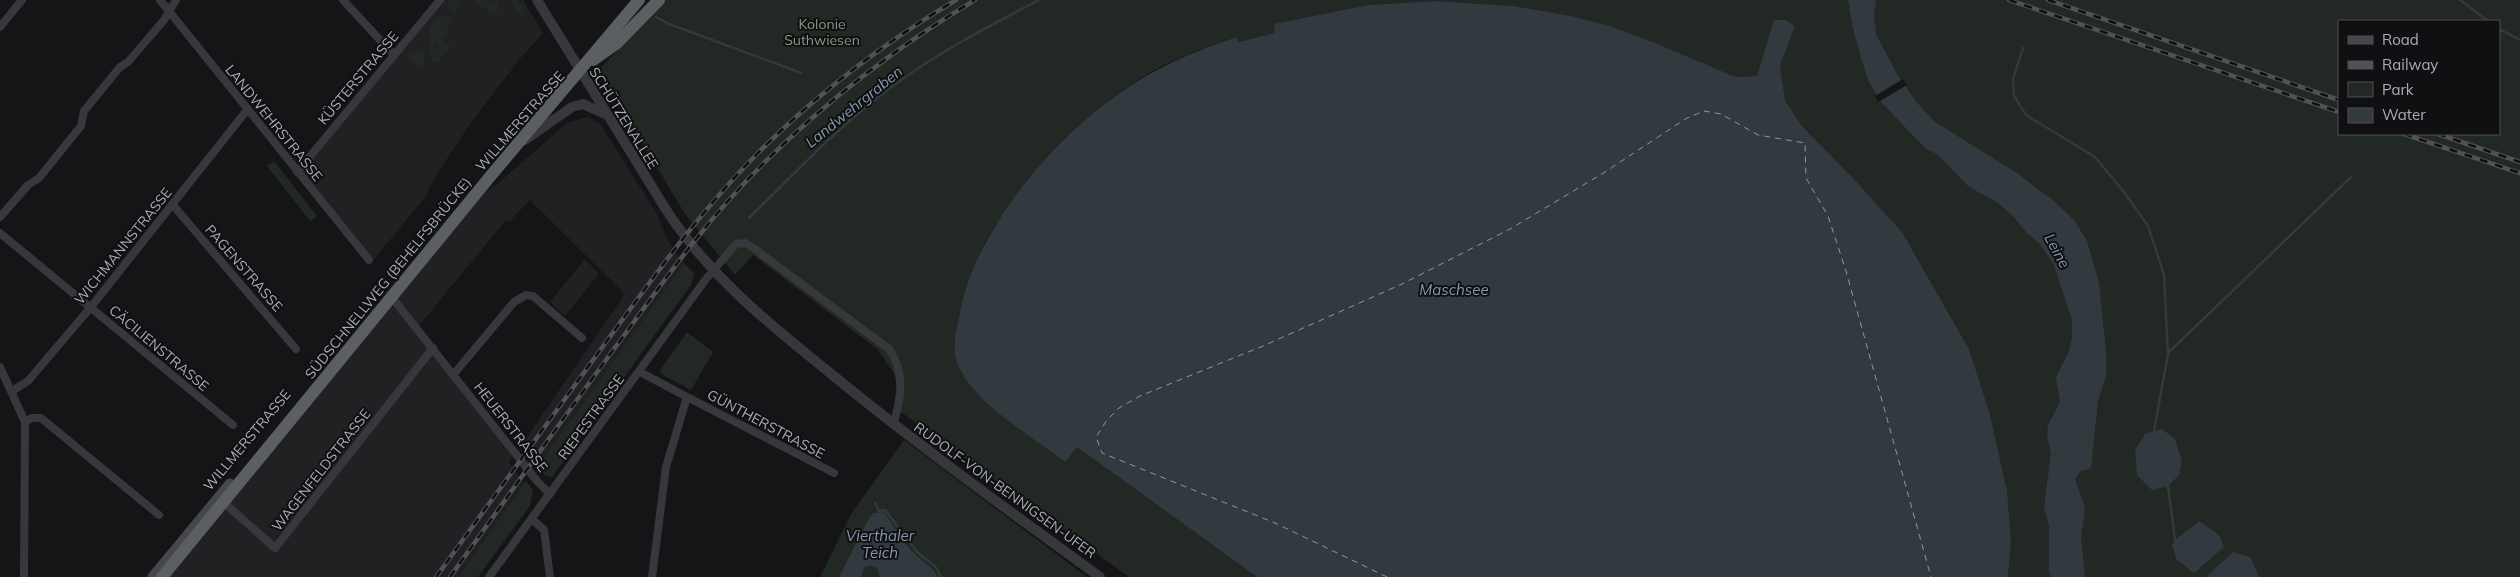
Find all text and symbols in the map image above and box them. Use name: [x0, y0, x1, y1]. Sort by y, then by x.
park label: Kolonie Suthwiesen: [784, 15, 860, 49]
legend: [2338, 20, 2500, 135]
street label: KÜSTERSTRASSE: [314, 28, 402, 128]
text: Road: [2382, 30, 2419, 49]
text: Railway: [2382, 55, 2438, 74]
street label: LANDWEHRSTRASSE: [221, 61, 327, 185]
water label: Landwehrgraben: [801, 61, 906, 152]
street label: SCHÜTZENALLEE: [585, 64, 663, 172]
street label: WILLMERSTRASSE: [472, 67, 568, 175]
text: Park: [2382, 80, 2414, 99]
text: Water: [2382, 105, 2426, 124]
street label: SÜDSCHNELLWEG (BEHELFSBRÜCKE): [301, 174, 475, 382]
street label: WICHMANNSTRASSE: [70, 184, 176, 308]
street label: PAGENSTRASSE: [201, 221, 287, 315]
water label: Leine: [2040, 230, 2075, 271]
water label: Maschsee: [1419, 280, 1489, 299]
street label: CÄCILIENSTRASSE: [105, 301, 213, 395]
street label: RIEPESTRASSE: [554, 371, 628, 463]
street label: HEUERSTRASSE: [470, 378, 552, 476]
street label: GÜNTHERSTRASSE: [704, 385, 828, 463]
street label: WILLMERSTRASSE: [199, 386, 295, 494]
street label: WAGENFELDSTRASSE: [268, 405, 374, 535]
street label: RUDOLF-VON-BENNIGSEN-UFER: [910, 418, 1100, 562]
water label: Vierthaler Teich: [846, 526, 915, 562]

